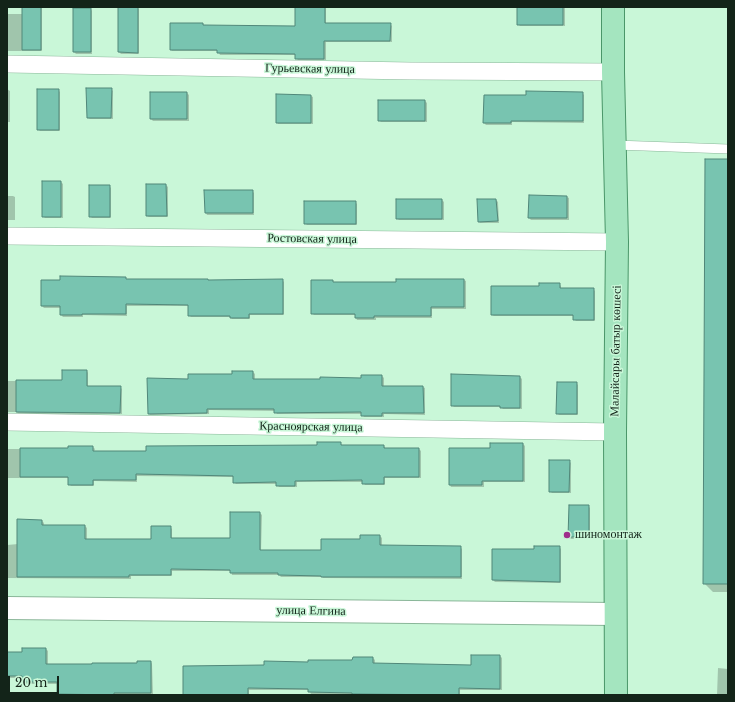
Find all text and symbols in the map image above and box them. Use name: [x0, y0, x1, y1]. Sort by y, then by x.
street label: Гурьевская улица: [265, 61, 355, 77]
street label: Ростовская улица: [267, 231, 357, 247]
street label: Малайсары батыр көшесі: [608, 285, 624, 417]
street label: Красноярская улица: [259, 419, 363, 435]
place label: шиномонтаж: [575, 528, 642, 542]
marker: шиномонтаж: [562, 530, 572, 540]
street label: улица Елгина: [276, 603, 346, 619]
scale bar: [10, 668, 61, 694]
text: 20 m: [15, 675, 47, 690]

